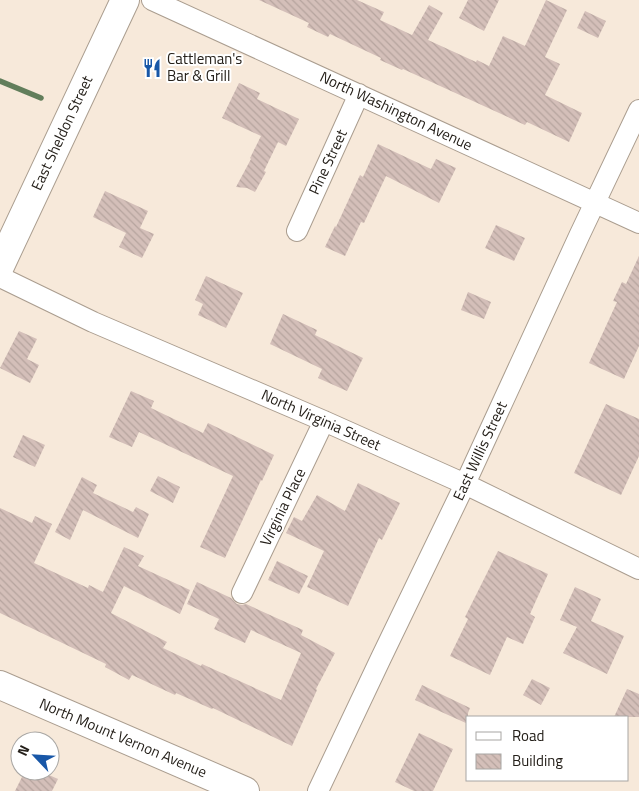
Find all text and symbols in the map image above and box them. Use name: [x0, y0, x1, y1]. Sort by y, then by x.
place label: Cattleman's Bar & Grill: [167, 47, 242, 87]
restaurant icon: Cattleman's Bar & Grill: [141, 57, 163, 79]
street label: North Washington Avenue: [316, 65, 476, 156]
street label: East Sheldon Street: [25, 71, 99, 194]
street label: Pine Street: [302, 125, 353, 198]
street label: North Virginia Street: [258, 383, 385, 457]
street label: East Willis Street: [446, 397, 513, 504]
street label: Virginia Place: [254, 464, 311, 550]
street label: North Mount Vernon Avenue: [36, 692, 211, 783]
legend: [466, 716, 629, 781]
text: Road: [512, 724, 544, 747]
north arrow: [10, 731, 60, 781]
text: N: [11, 741, 34, 759]
text: Building: [512, 749, 563, 772]

